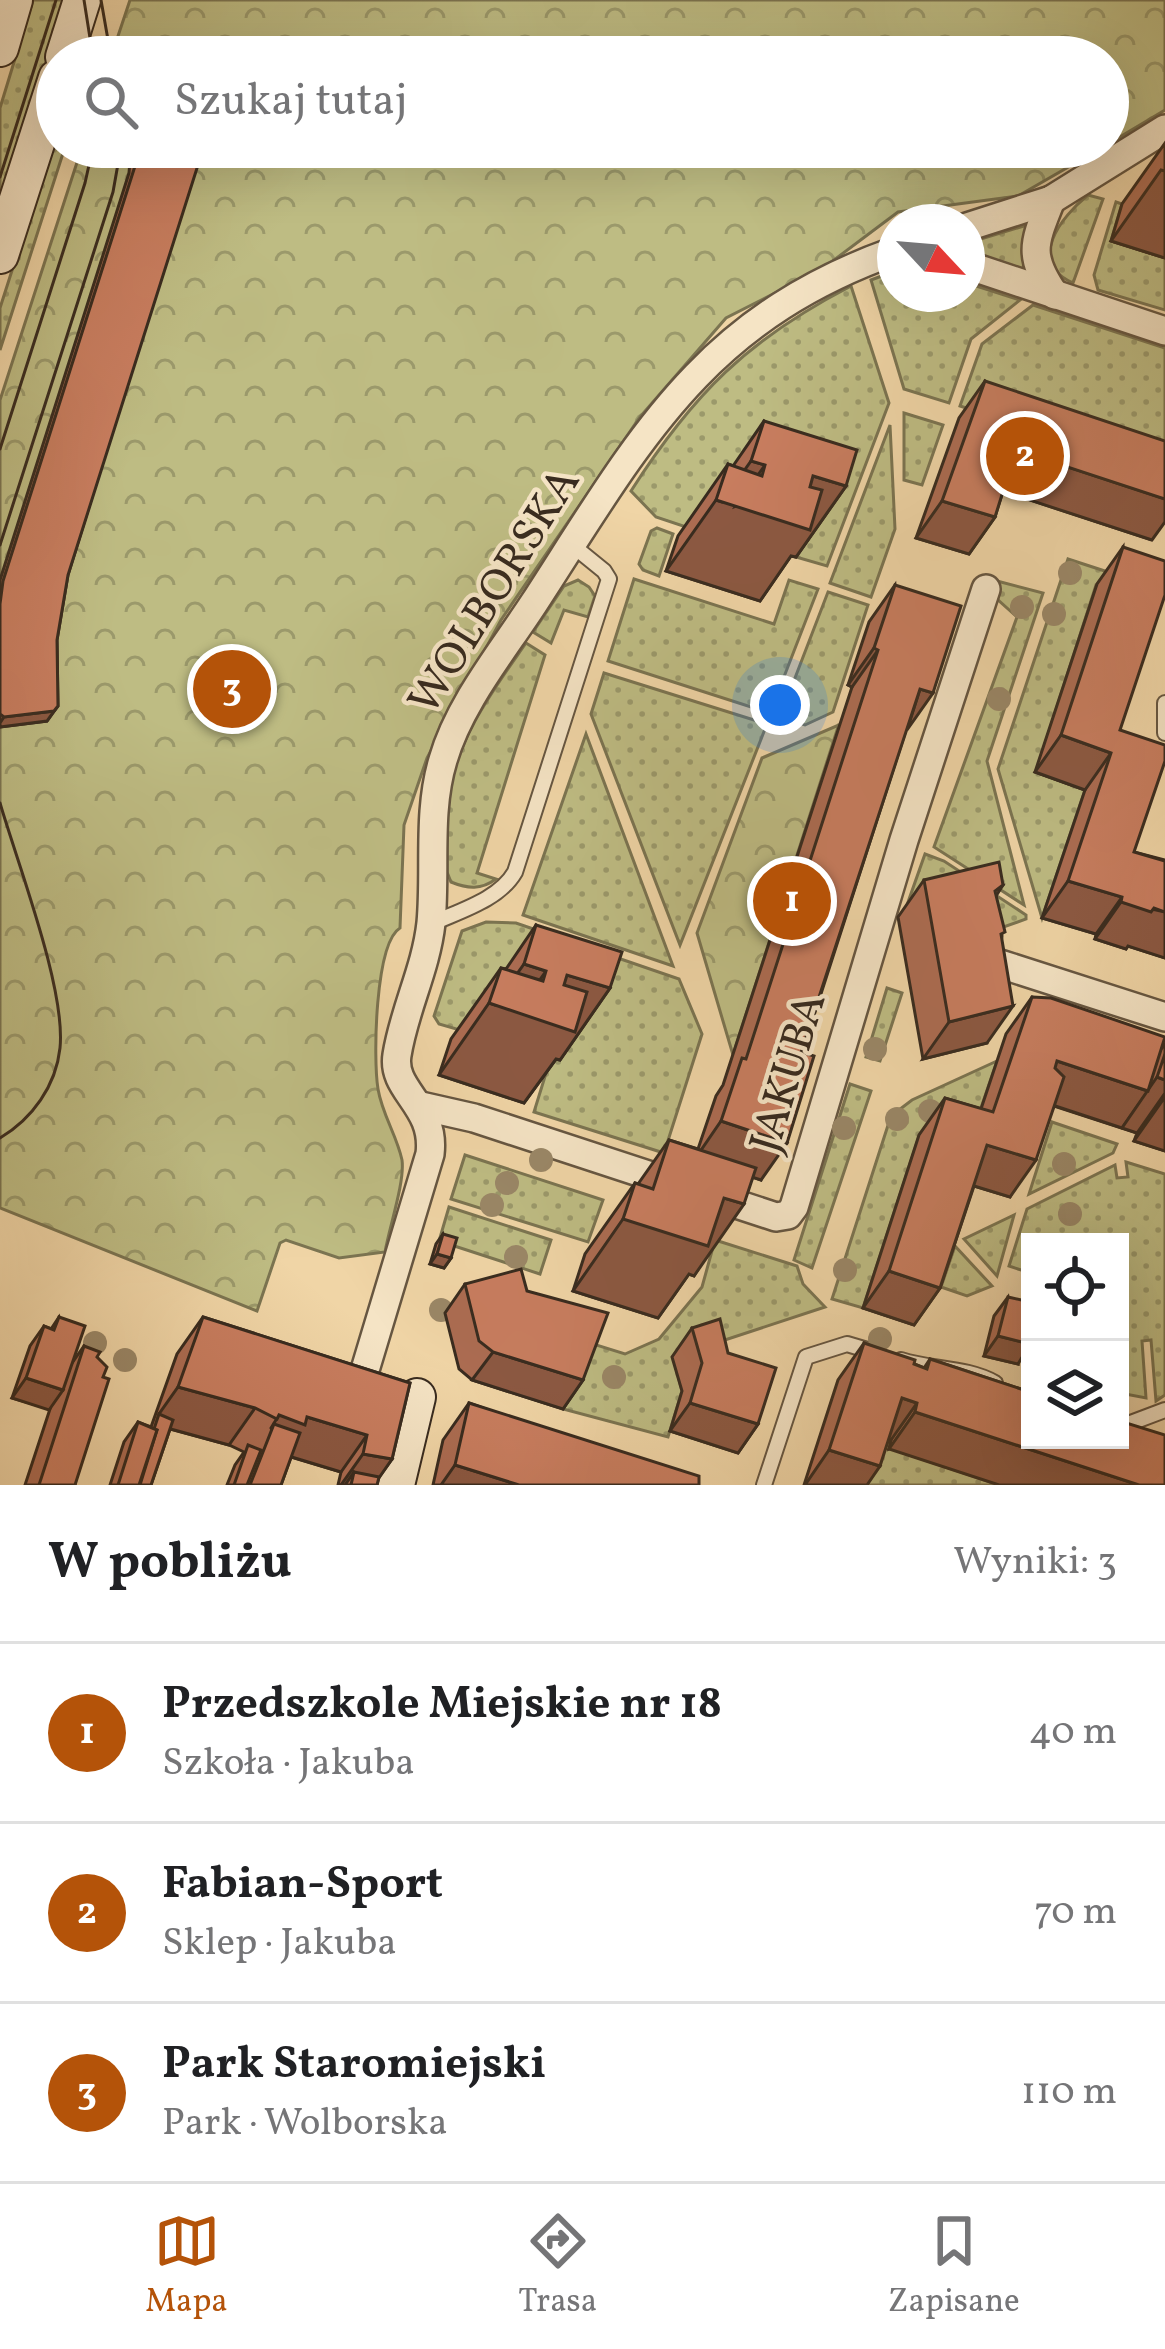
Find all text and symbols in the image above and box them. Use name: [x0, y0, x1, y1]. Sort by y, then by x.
search box: [36, 36, 1129, 168]
icon: search: [78, 69, 144, 135]
text: Szukaj tutaj: [174, 71, 408, 134]
north arrow: [877, 204, 985, 312]
pin: 2: [986, 411, 1064, 501]
street label: WOLBORSKA: [395, 456, 597, 728]
pin: 3: [193, 644, 271, 734]
your location: [750, 675, 810, 735]
pin: 1: [753, 856, 831, 946]
street label: JAKUBA: [736, 985, 844, 1161]
map controls: [1021, 1233, 1129, 1449]
button: locate: [1021, 1233, 1129, 1341]
button: layers: [1021, 1341, 1129, 1449]
text: W pobliżu: [48, 1528, 292, 1599]
text: Wyniki: 3: [953, 1536, 1117, 1590]
text: Przedszkole Miejskie nr 18: [162, 1674, 722, 1737]
text: 1: [79, 1706, 95, 1760]
text: 40 m: [1029, 1706, 1117, 1760]
text: Szkoła · Jakuba: [162, 1737, 415, 1791]
text: Fabian-Sport: [162, 1854, 443, 1917]
text: 2: [77, 1886, 97, 1940]
text: 70 m: [1034, 1886, 1117, 1940]
text: Sklep · Jakuba: [162, 1917, 397, 1971]
text: Park Staromiejski: [162, 2034, 546, 2097]
text: 3: [77, 2066, 97, 2120]
text: 110 m: [1021, 2066, 1117, 2120]
text: Park · Wolborska: [162, 2097, 448, 2151]
tab: Mapa: [145, 2208, 228, 2326]
tab: Trasa: [518, 2208, 597, 2326]
tab: Zapisane: [888, 2208, 1020, 2326]

